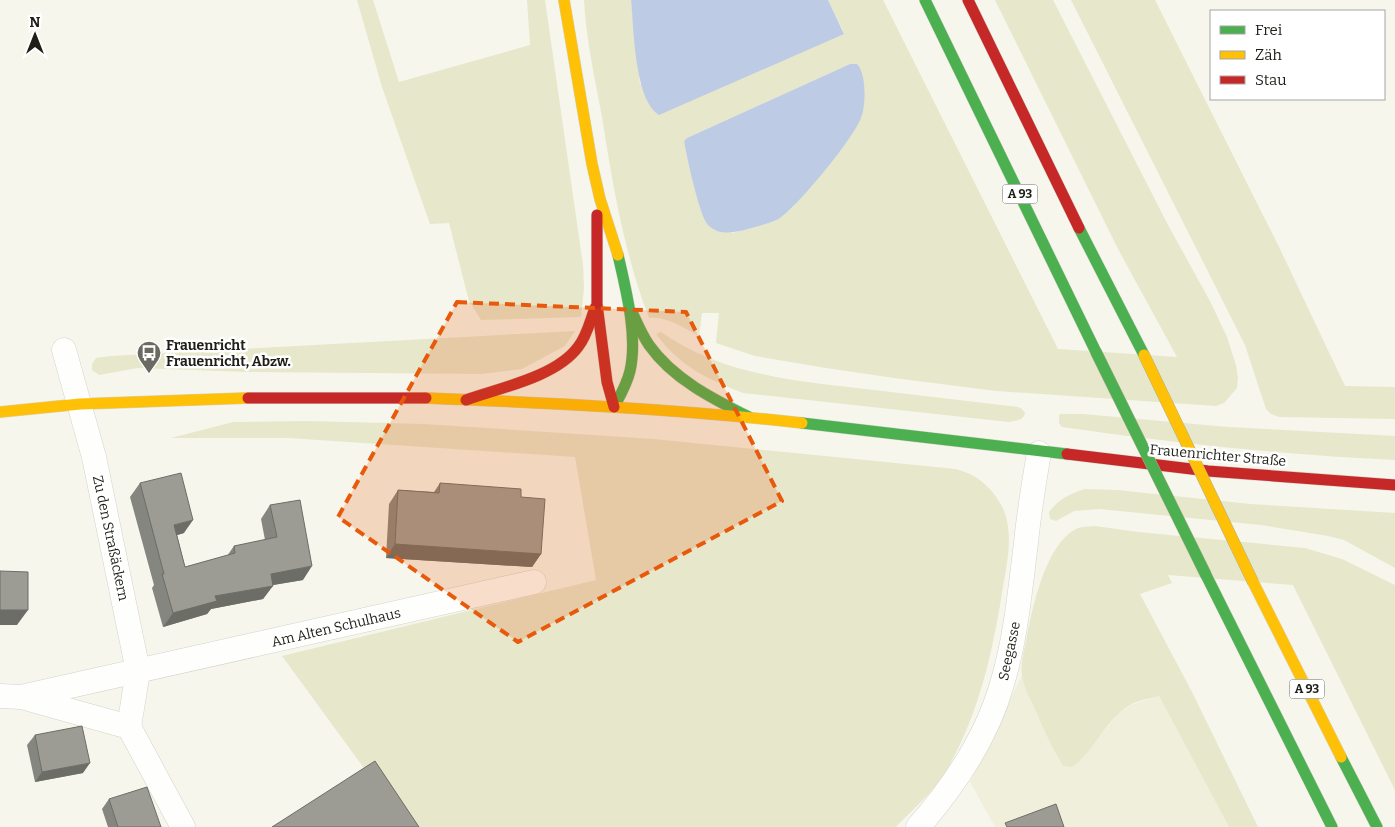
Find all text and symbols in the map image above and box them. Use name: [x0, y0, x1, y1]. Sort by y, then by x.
north arrow: [10, 10, 60, 60]
legend: [1210, 10, 1385, 100]
text: N: [30, 14, 41, 31]
text: Frei: [1255, 21, 1283, 39]
text: Zäh: [1255, 46, 1282, 64]
text: Stau: [1255, 71, 1287, 89]
road number: A 93: [1002, 184, 1038, 203]
place label: Frauenricht Frauenricht, Abzw.: [166, 337, 291, 370]
bus stop icon: Frauenricht Frauenricht, Abzw.: [136, 340, 162, 374]
street label: Frauenrichter Straße: [1149, 441, 1287, 470]
street label: Zu den Straßäckern: [89, 474, 132, 603]
street label: Am Alten Schulhaus: [270, 604, 402, 651]
street label: Seegasse: [995, 620, 1024, 682]
road number: A 93: [1290, 680, 1324, 699]

